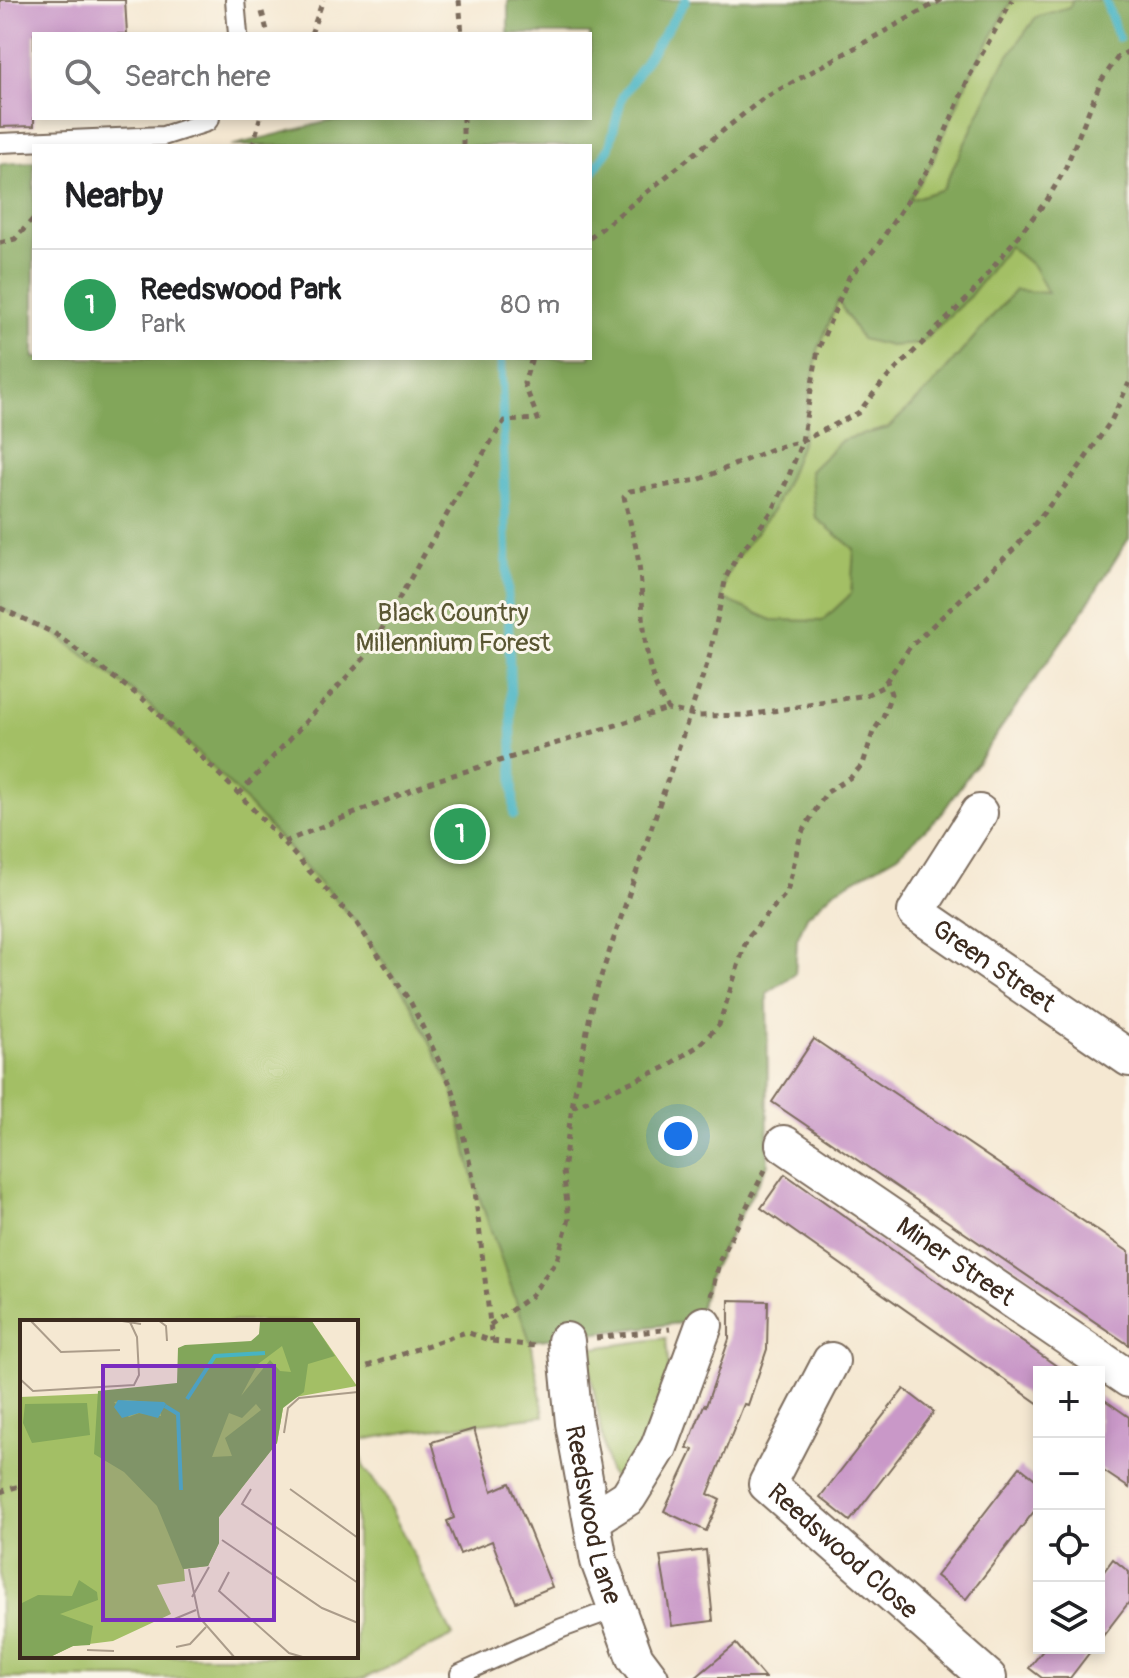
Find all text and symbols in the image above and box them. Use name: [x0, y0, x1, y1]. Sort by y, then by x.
search box: [32, 32, 592, 120]
icon: search: [60, 54, 104, 98]
text: Search here: [124, 58, 271, 95]
text: Nearby: [64, 175, 163, 218]
text: Reedswood Park: [140, 271, 341, 308]
text: 1: [85, 289, 95, 321]
text: 80 m: [500, 289, 560, 321]
text: Park: [140, 308, 186, 340]
park label: Black Country Millennium Forest: [355, 597, 551, 659]
pin: 1: [434, 804, 486, 864]
street label: Green Street: [926, 913, 1062, 1020]
your location: [658, 1116, 698, 1156]
street label: Miner Street: [890, 1210, 1021, 1314]
inset map: [20, 1320, 358, 1658]
map controls: [1033, 1366, 1105, 1654]
button: +: [1033, 1366, 1105, 1438]
street label: Reedswood Lane: [558, 1423, 629, 1609]
button: −: [1033, 1438, 1105, 1510]
street label: Reedswood Close: [761, 1477, 924, 1626]
button: locate: [1033, 1510, 1105, 1582]
button: layers: [1033, 1582, 1105, 1654]

